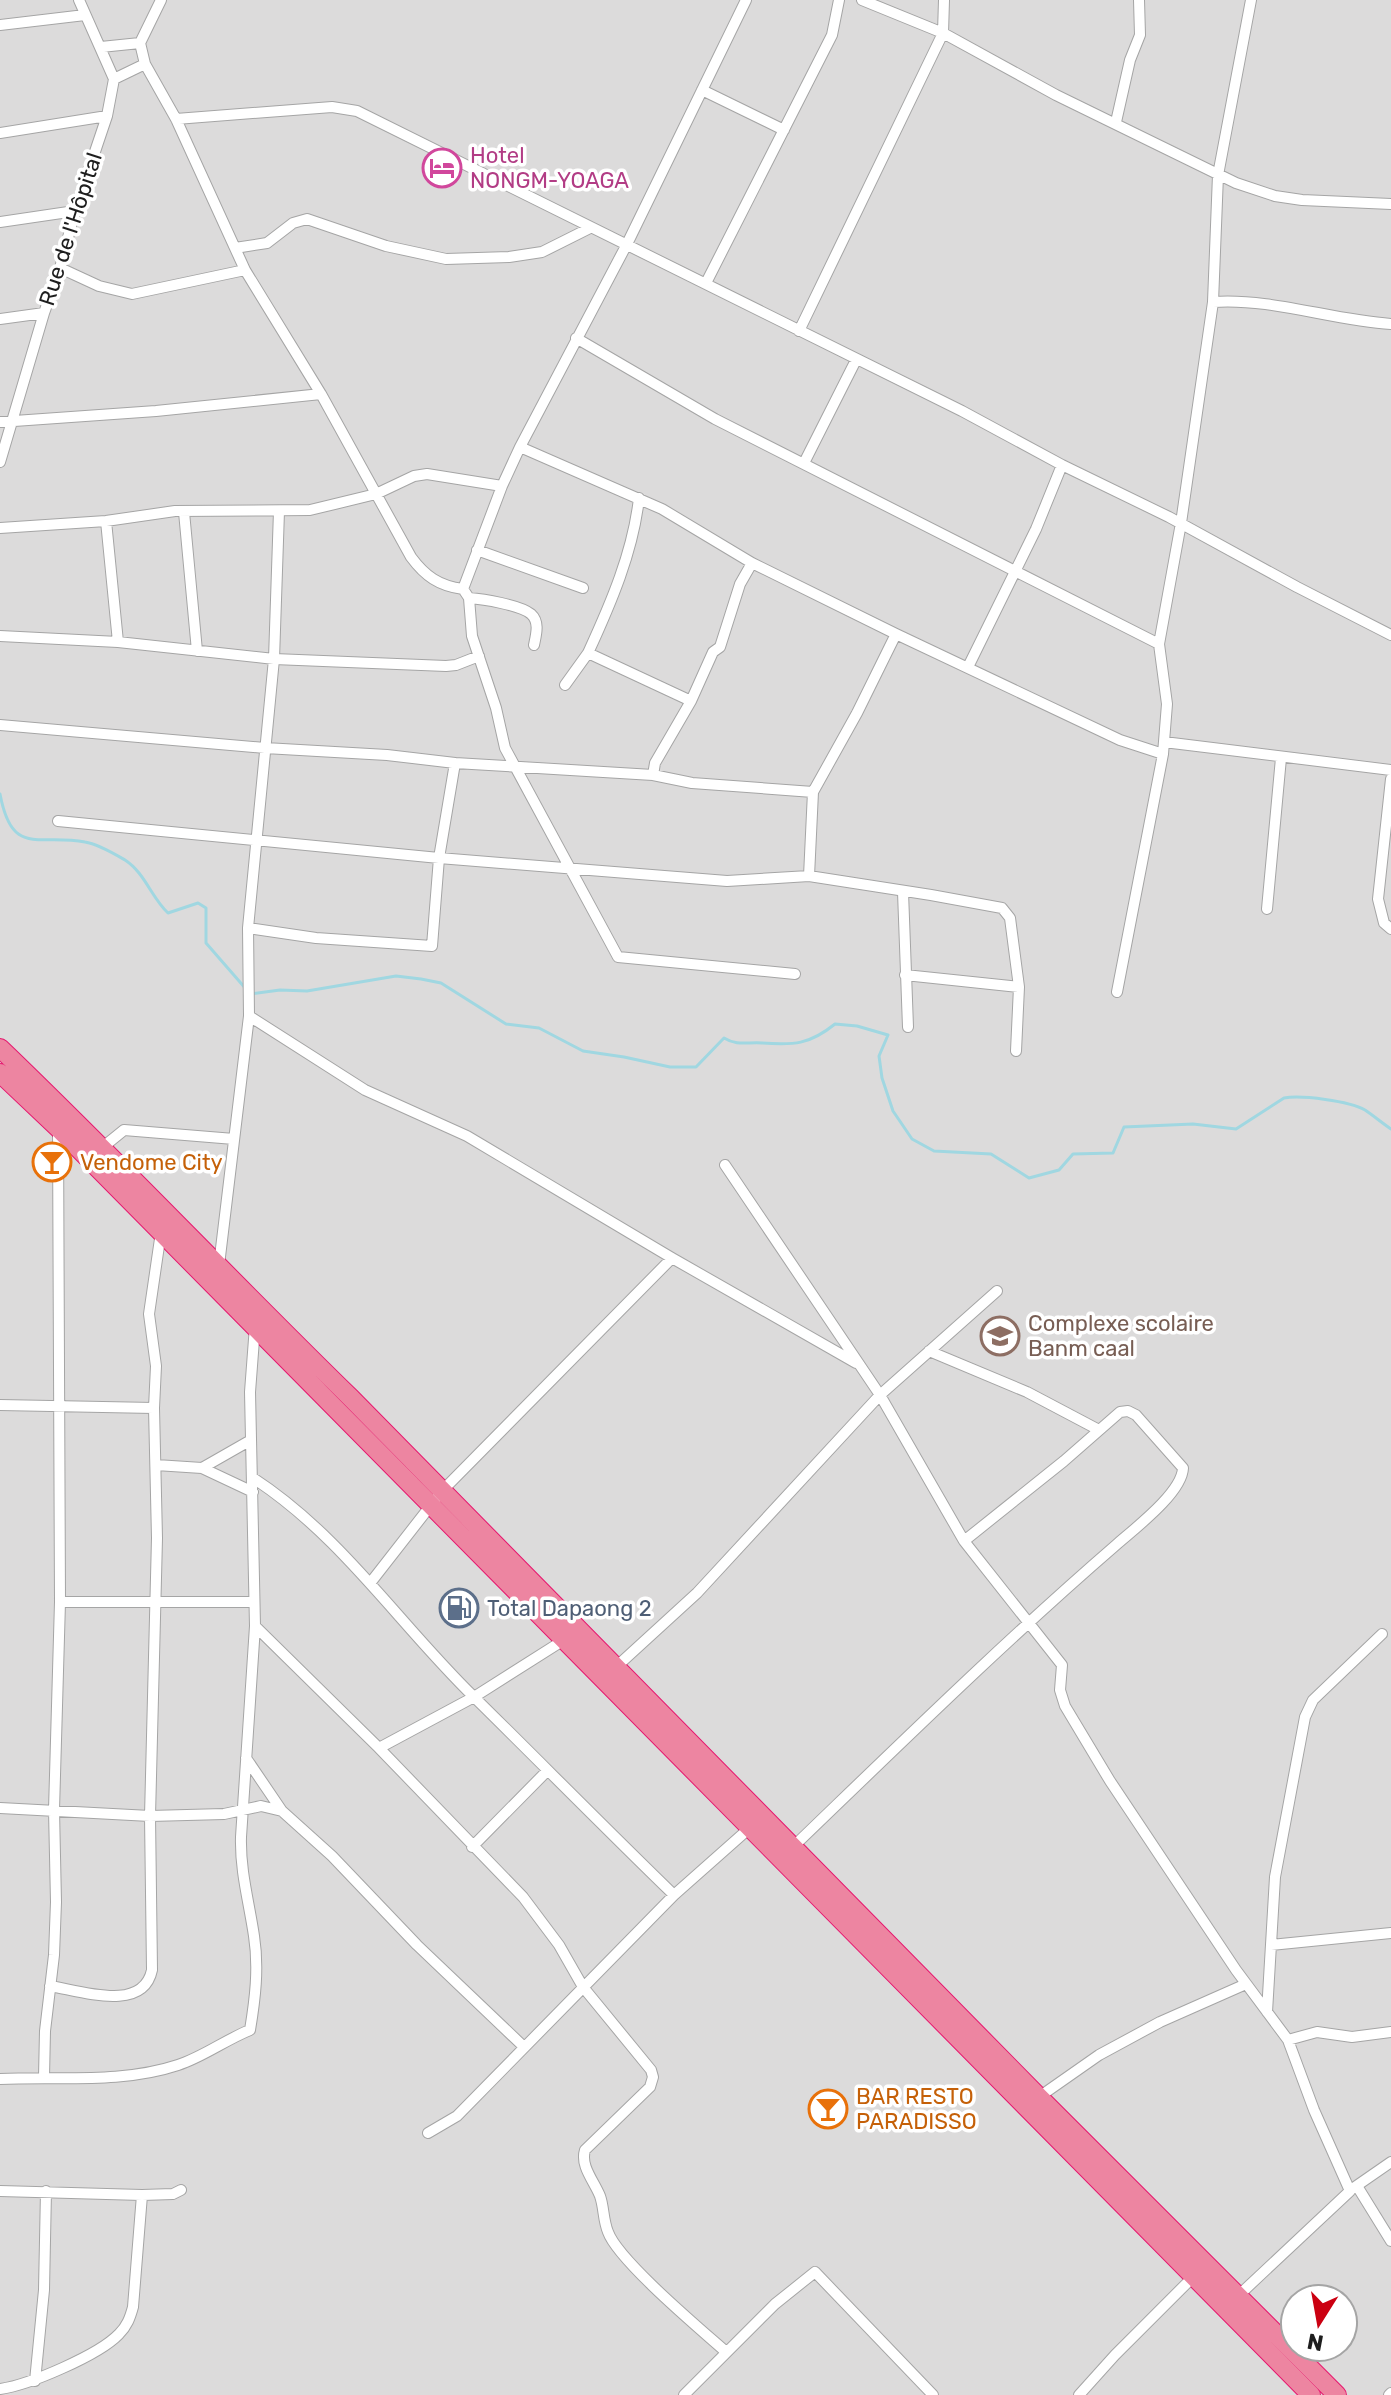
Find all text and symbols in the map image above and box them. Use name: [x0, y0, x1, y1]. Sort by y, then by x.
place label: Hotel NONGM-YOAGA: [470, 142, 629, 194]
hotel icon: Hotel NONGM-YOAGA: [421, 147, 463, 189]
street label: Rue de l'Hôpital: [33, 149, 108, 309]
bar icon: Vendome City: [31, 1141, 73, 1183]
place label: Vendome City: [80, 1149, 223, 1176]
place label: Complexe scolaire Banm caal: [1028, 1310, 1214, 1362]
school or university icon: Complexe scolaire Banm caal: [979, 1315, 1021, 1357]
fuel station icon: Total Dapaong 2: [438, 1587, 480, 1629]
place label: Total Dapaong 2: [487, 1595, 652, 1622]
place label: BAR RESTO PARADISSO: [856, 2083, 977, 2135]
bar icon: BAR RESTO PARADISSO: [807, 2088, 849, 2130]
north arrow: [1279, 2283, 1359, 2363]
text: N: [1305, 2327, 1326, 2357]

